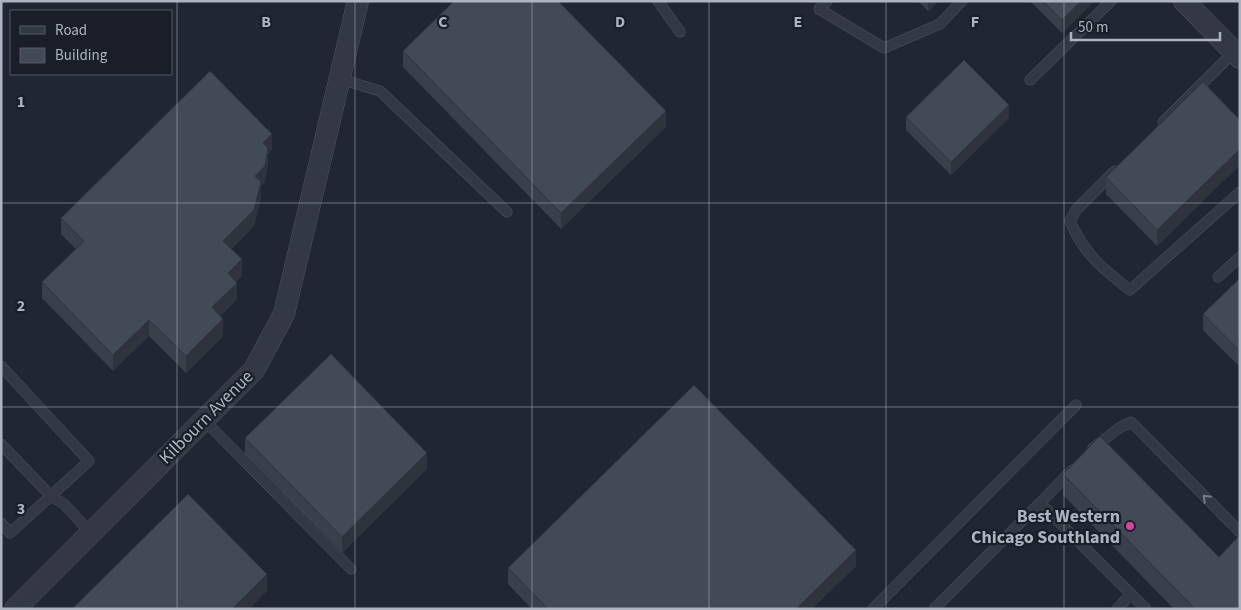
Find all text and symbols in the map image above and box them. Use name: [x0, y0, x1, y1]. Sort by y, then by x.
legend: [10, 10, 172, 75]
scale bar: [1071, 10, 1220, 42]
text: B: [261, 11, 271, 33]
text: C: [438, 11, 448, 33]
text: D: [615, 11, 625, 33]
text: E: [794, 11, 802, 33]
text: F: [971, 11, 979, 33]
text: 50 m: [1078, 17, 1108, 38]
text: Road: [55, 20, 87, 41]
text: Building: [55, 45, 108, 66]
text: 1: [17, 91, 25, 113]
text: 2: [17, 295, 25, 317]
street label: Kilbourn Avenue: [154, 365, 259, 470]
one-way arrow: [1202, 494, 1211, 503]
text: 3: [17, 498, 25, 520]
place label: Best Western Chicago Southland: [971, 504, 1120, 550]
marker: Best Western Chicago Southland: [1124, 520, 1136, 532]

